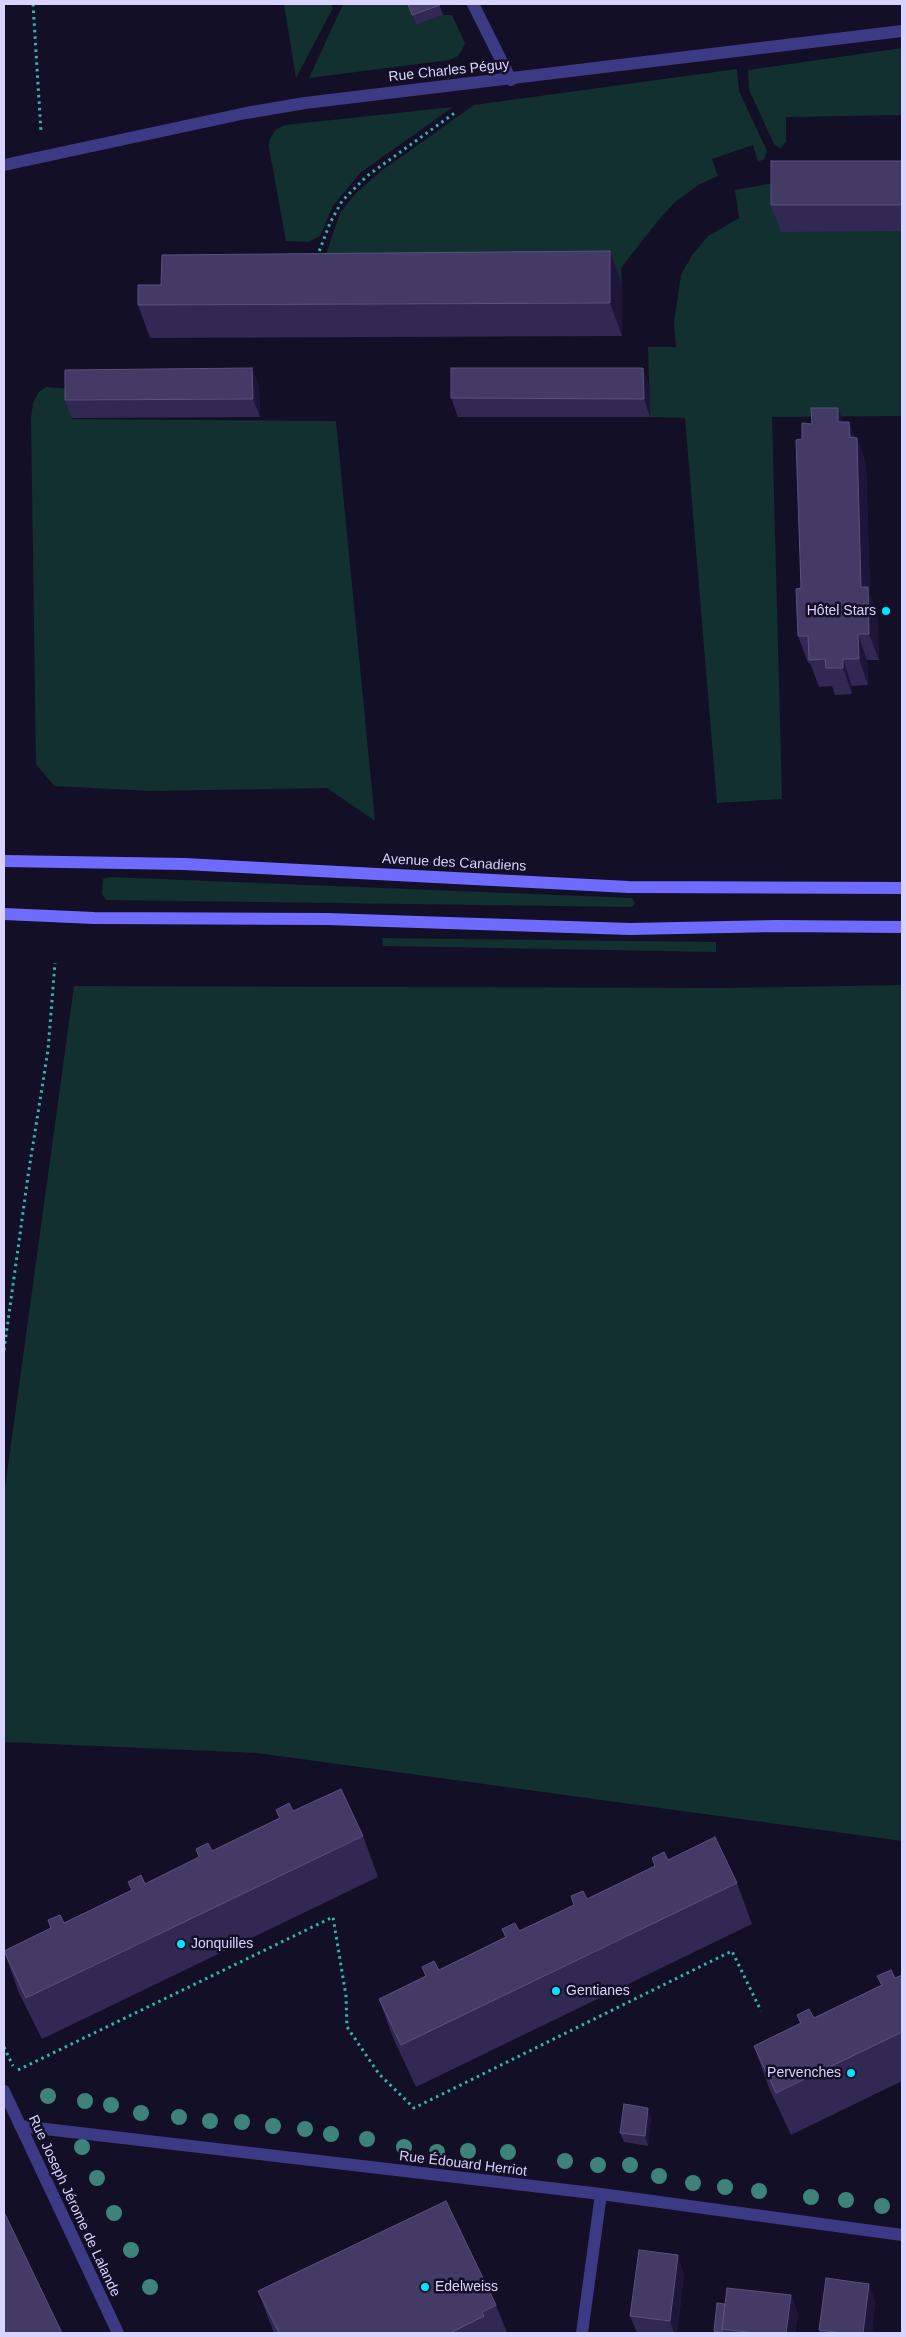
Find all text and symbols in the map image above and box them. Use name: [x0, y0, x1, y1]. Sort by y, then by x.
street label: Rue Charles Péguy: [388, 56, 510, 86]
place label: Hôtel Stars: [807, 603, 876, 619]
marker: Hôtel Stars: [880, 605, 892, 617]
street label: Avenue des Canadiens: [381, 851, 527, 875]
place label: Jonquilles: [191, 1936, 253, 1952]
marker: Jonquilles: [175, 1938, 187, 1950]
place label: Gentianes: [566, 1983, 630, 1999]
marker: Gentianes: [550, 1985, 562, 1997]
place label: Pervenches: [767, 2065, 841, 2081]
marker: Pervenches: [845, 2067, 857, 2079]
street label: Rue Joseph Jérome de Lalande: [24, 2113, 124, 2299]
street label: Rue Édouard Herriot: [398, 2148, 528, 2180]
place label: Edelweiss: [435, 2279, 498, 2295]
marker: Edelweiss: [419, 2281, 431, 2293]

